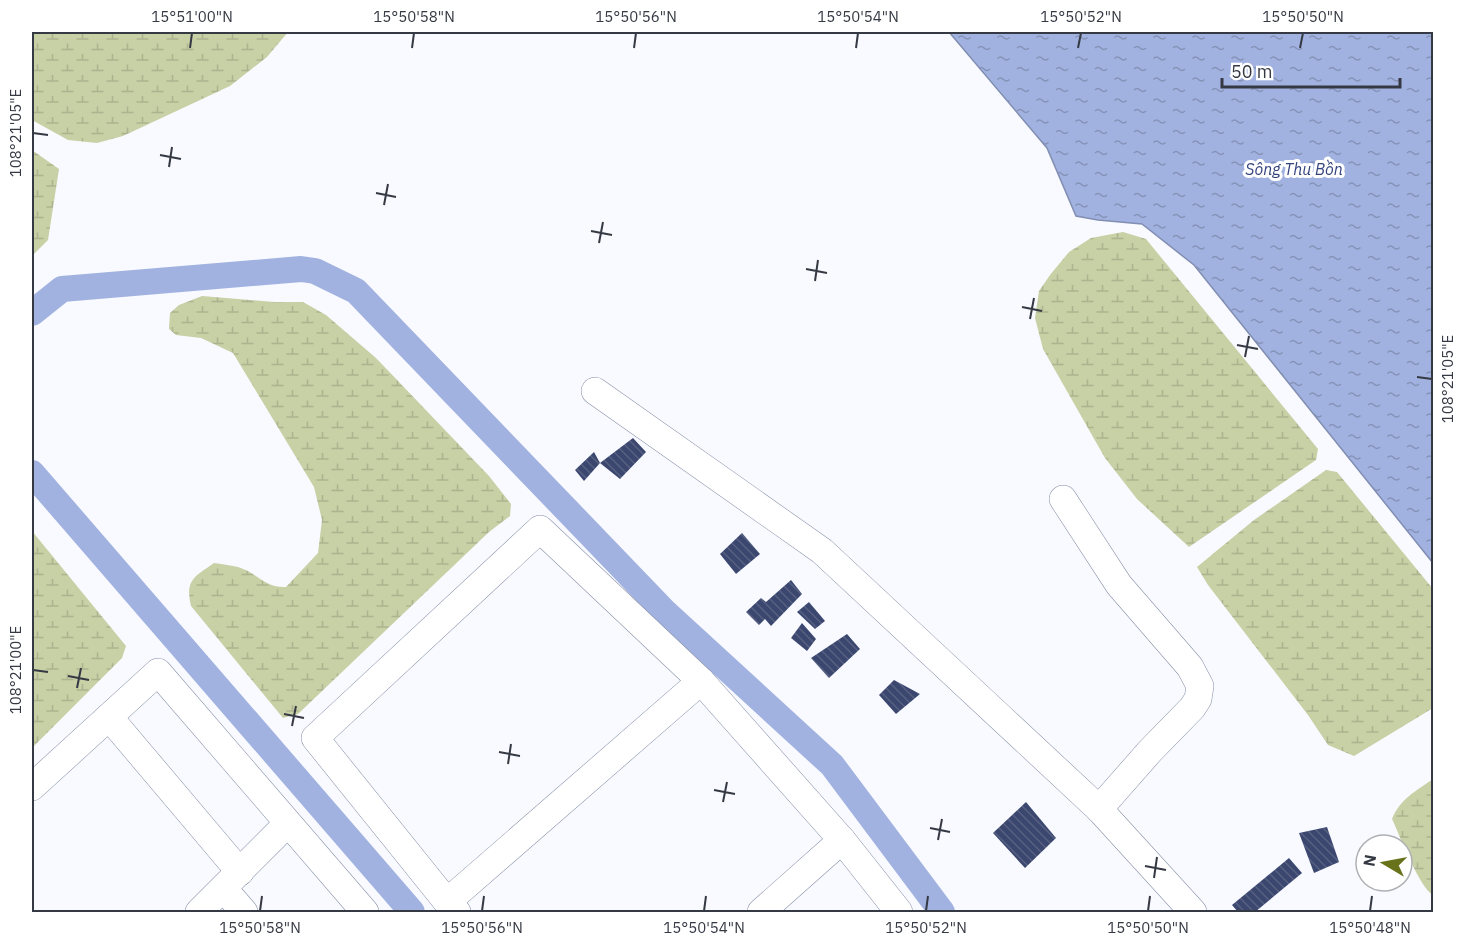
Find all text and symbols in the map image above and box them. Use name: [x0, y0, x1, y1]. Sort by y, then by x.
text: 15°51'00"N: [151, 7, 233, 26]
text: 15°50'58"N: [373, 7, 455, 26]
text: 15°50'56"N: [595, 7, 677, 26]
text: 15°50'54"N: [817, 7, 899, 26]
text: 15°50'52"N: [1040, 7, 1122, 26]
text: 15°50'50"N: [1262, 7, 1344, 26]
scale bar: [1222, 51, 1400, 89]
text: 50 m: [1231, 60, 1273, 83]
text: 108°21'05"E: [6, 89, 25, 177]
water label: Sông Thu Bồn: [1245, 159, 1343, 179]
text: 108°21'05"E: [1438, 335, 1457, 423]
text: 108°21'00"E: [6, 626, 25, 714]
north arrow: [1354, 833, 1414, 893]
text: N: [1358, 853, 1380, 868]
text: 15°50'58"N: [219, 918, 301, 937]
text: 15°50'56"N: [441, 918, 523, 937]
text: 15°50'54"N: [663, 918, 745, 937]
text: 15°50'52"N: [885, 918, 967, 937]
text: 15°50'50"N: [1107, 918, 1189, 937]
text: 15°50'48"N: [1329, 918, 1411, 937]

